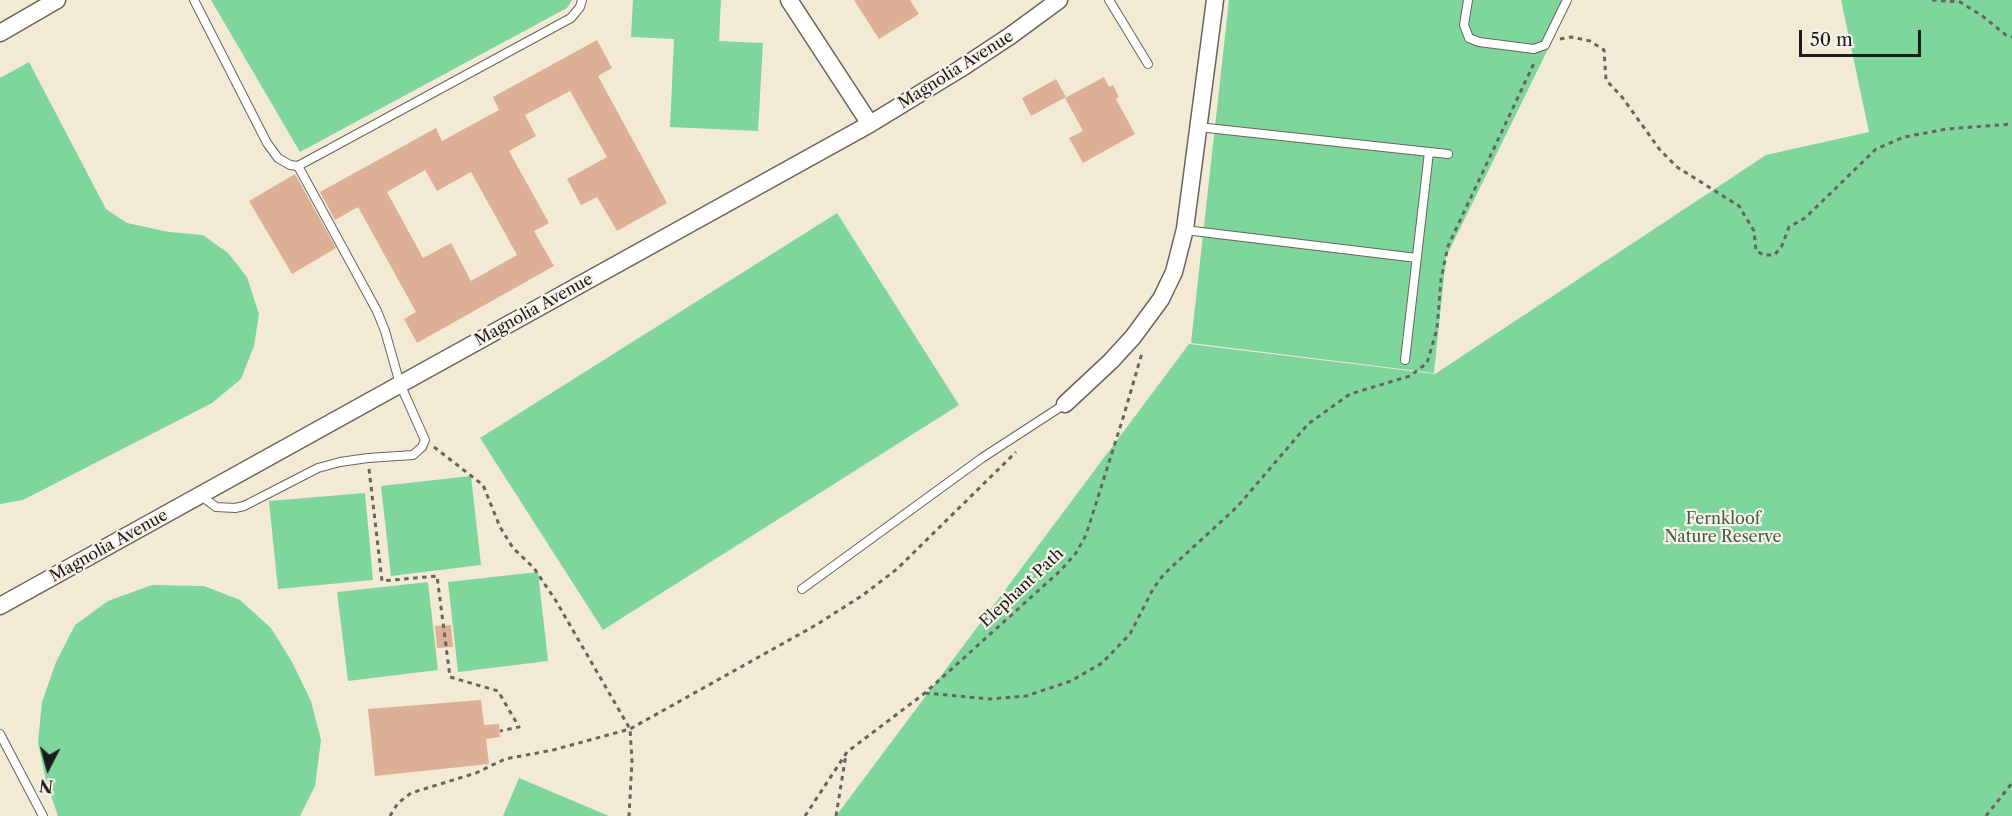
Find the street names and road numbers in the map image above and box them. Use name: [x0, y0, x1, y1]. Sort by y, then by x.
street label: Magnolia Avenue: [895, 27, 1017, 113]
street label: Magnolia Avenue: [472, 270, 596, 350]
street label: Magnolia Avenue: [47, 506, 171, 586]
street label: Elephant Path: [976, 544, 1068, 632]

